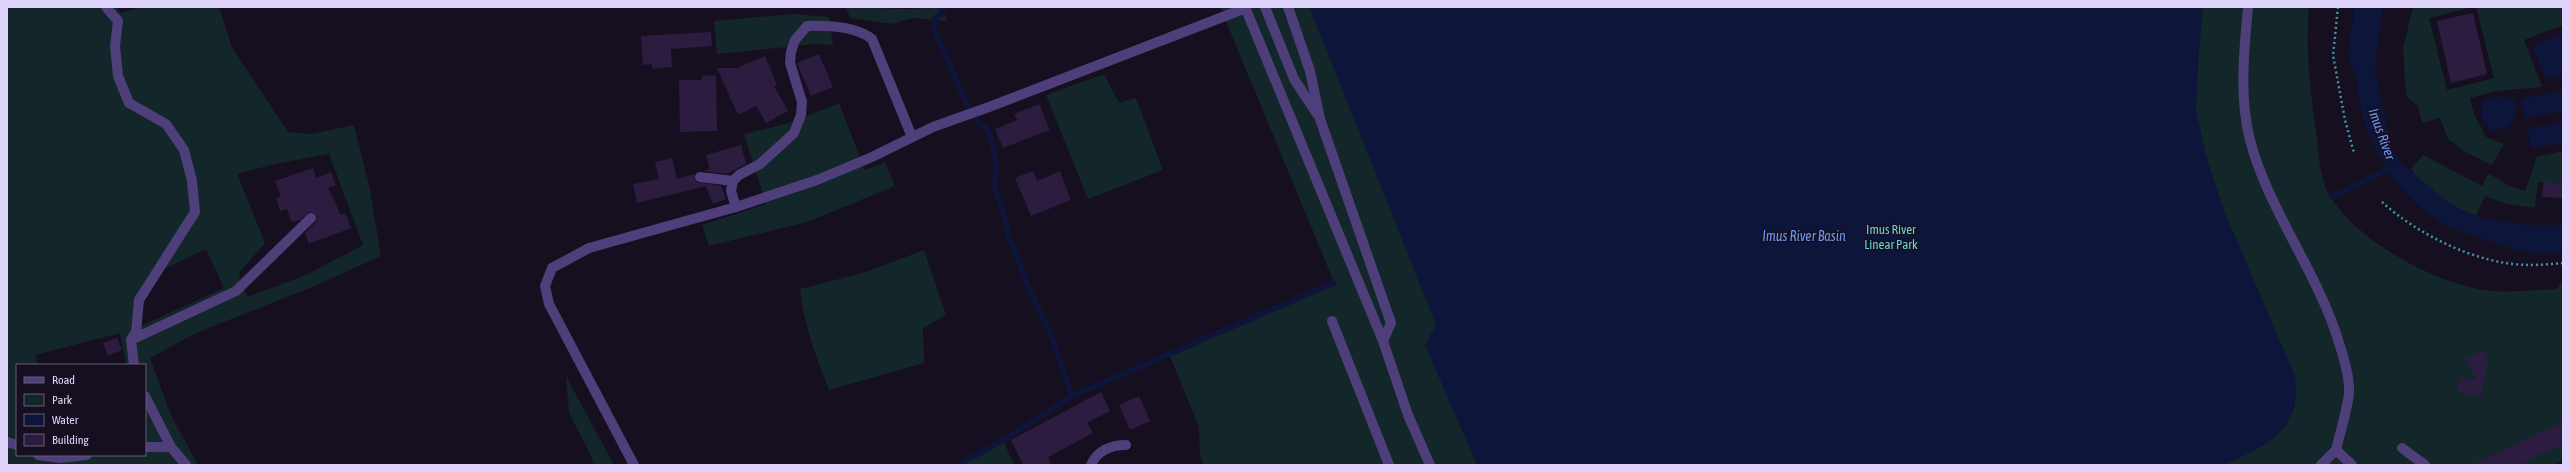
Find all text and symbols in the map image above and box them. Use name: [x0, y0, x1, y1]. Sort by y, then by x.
water label: Imus River: [2365, 106, 2399, 163]
park label: Imus River Linear Park: [1864, 222, 1918, 252]
water label: Imus River Basin: [1762, 228, 1846, 244]
legend: [16, 364, 146, 456]
text: Road: [52, 373, 75, 387]
text: Park: [52, 393, 73, 407]
text: Water: [52, 413, 79, 427]
text: Building: [52, 433, 90, 447]

